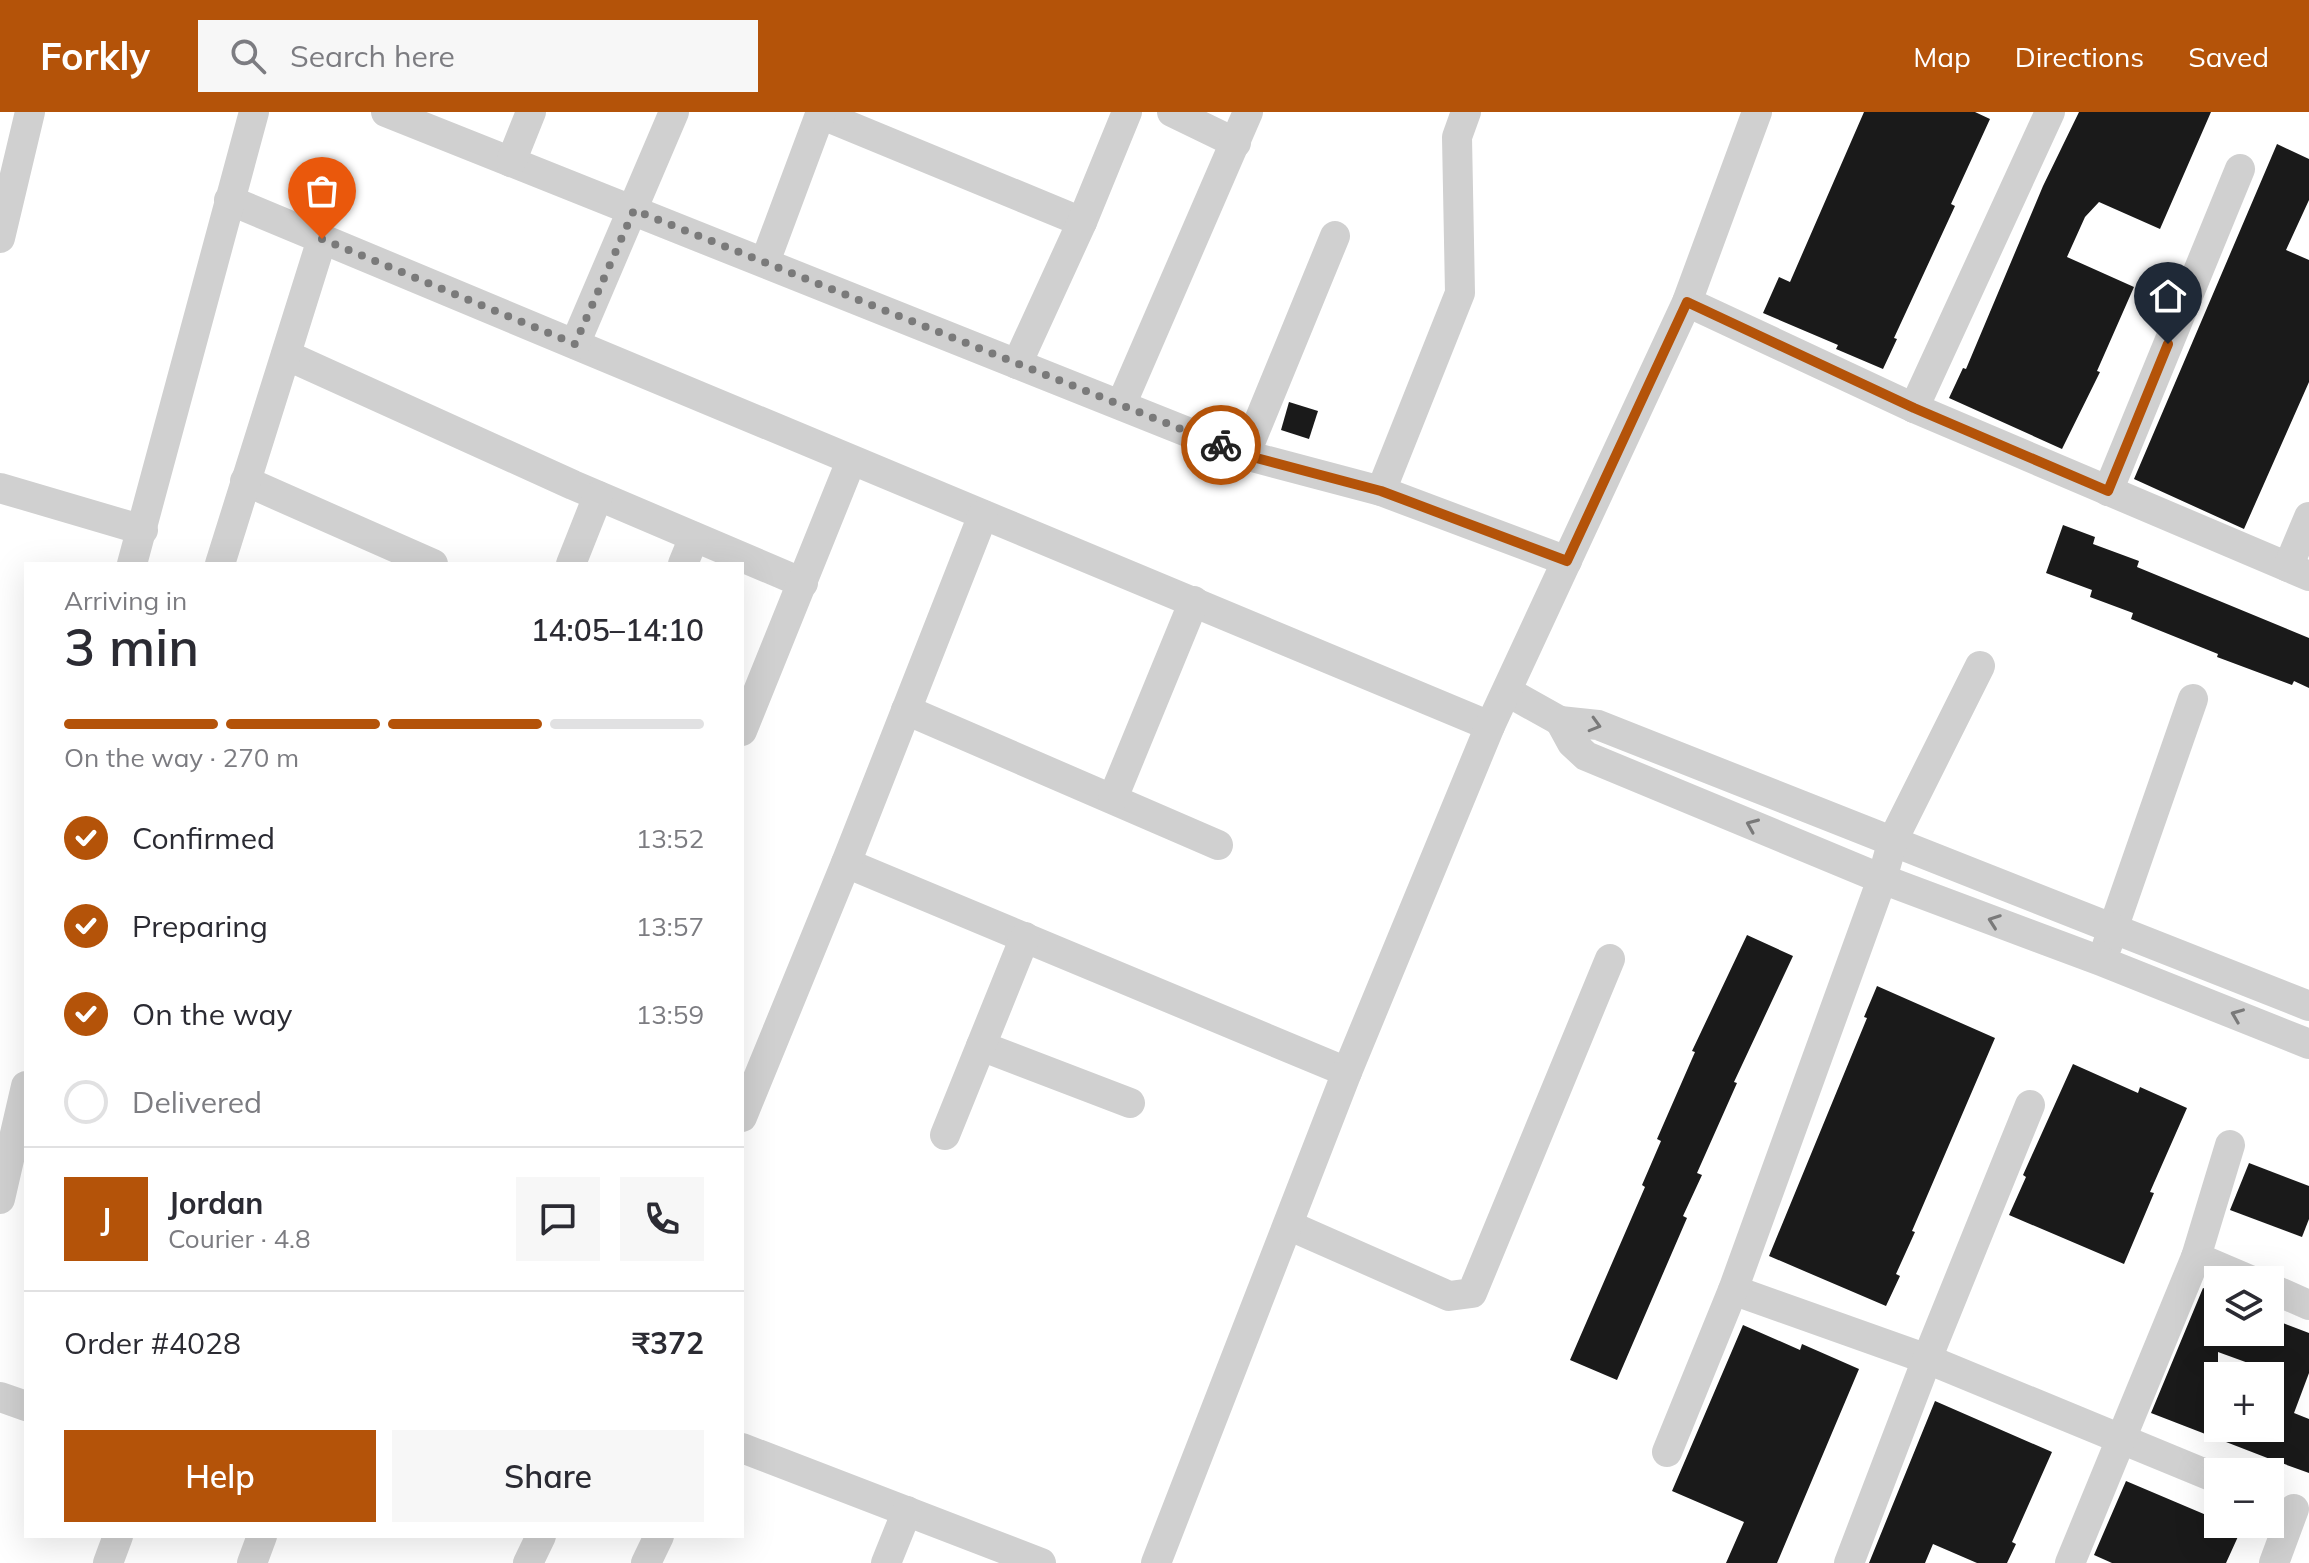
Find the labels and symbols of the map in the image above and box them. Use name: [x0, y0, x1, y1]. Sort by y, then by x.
pin: [288, 157, 356, 239]
pin: [2134, 262, 2202, 344]
courier: [1181, 405, 1261, 485]
one-way arrow: [1587, 716, 1601, 732]
one-way arrow: [1746, 819, 1761, 835]
one-way arrow: [1988, 914, 2002, 931]
one-way arrow: [2231, 1008, 2245, 1025]

